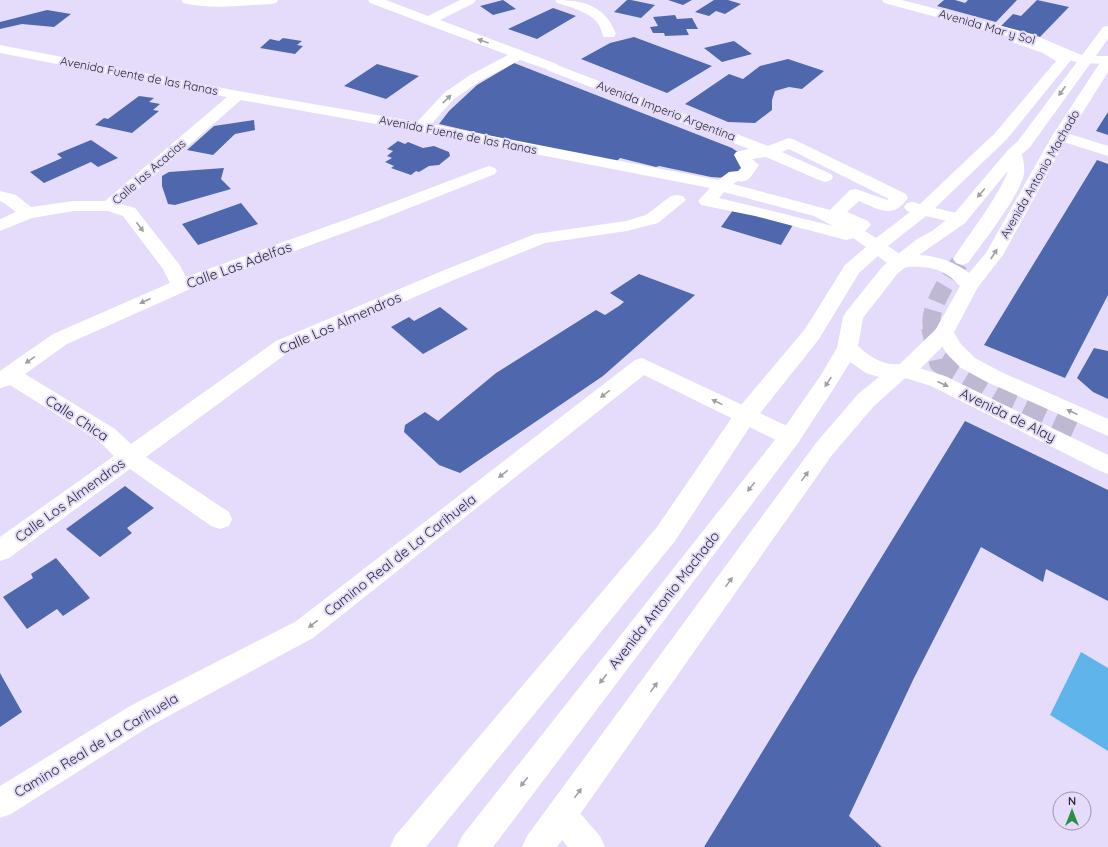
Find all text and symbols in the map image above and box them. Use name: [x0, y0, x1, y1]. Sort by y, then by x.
street label: Avenida Mar y Sol: [937, 6, 1037, 47]
one-way arrow: [477, 38, 489, 44]
street label: Avenida Fuente de las Ranas: [59, 53, 220, 98]
street label: Avenida Imperio Argentina: [595, 77, 738, 144]
one-way arrow: [1058, 86, 1066, 97]
one-way arrow: [442, 94, 452, 104]
street label: Avenida Antonio Machado: [997, 107, 1083, 241]
street label: Avenida Fuente de las Ranas: [378, 112, 539, 157]
street label: Calle las Acacias: [109, 135, 189, 208]
one-way arrow: [977, 187, 986, 198]
one-way arrow: [136, 221, 144, 232]
street label: Calle Las Adelfas: [184, 238, 294, 292]
one-way arrow: [990, 249, 998, 260]
street label: Calle Los Almendros: [276, 288, 404, 358]
one-way arrow: [139, 298, 151, 304]
one-way arrow: [24, 356, 35, 364]
one-way arrow: [824, 377, 832, 388]
one-way arrow: [937, 381, 948, 387]
street label: Avenida de Alay: [957, 384, 1059, 446]
one-way arrow: [600, 390, 611, 398]
street label: Calle Chica: [42, 391, 112, 445]
one-way arrow: [711, 399, 722, 405]
one-way arrow: [1066, 409, 1078, 415]
street label: Calle Los Almendros: [11, 454, 129, 546]
one-way arrow: [498, 470, 508, 478]
one-way arrow: [801, 471, 809, 481]
one-way arrow: [747, 482, 755, 493]
street label: Camino Real de La Carihuela: [320, 490, 480, 620]
street label: Avenida Antonio Machado: [605, 527, 723, 673]
one-way arrow: [725, 576, 733, 587]
one-way arrow: [307, 619, 318, 628]
one-way arrow: [599, 673, 607, 684]
one-way arrow: [649, 682, 658, 693]
street label: Camino Real de La Carihuela: [11, 689, 181, 801]
one-way arrow: [519, 776, 528, 787]
one-way arrow: [574, 788, 582, 798]
north arrow: [1052, 791, 1092, 831]
text: N: [1068, 794, 1076, 808]

